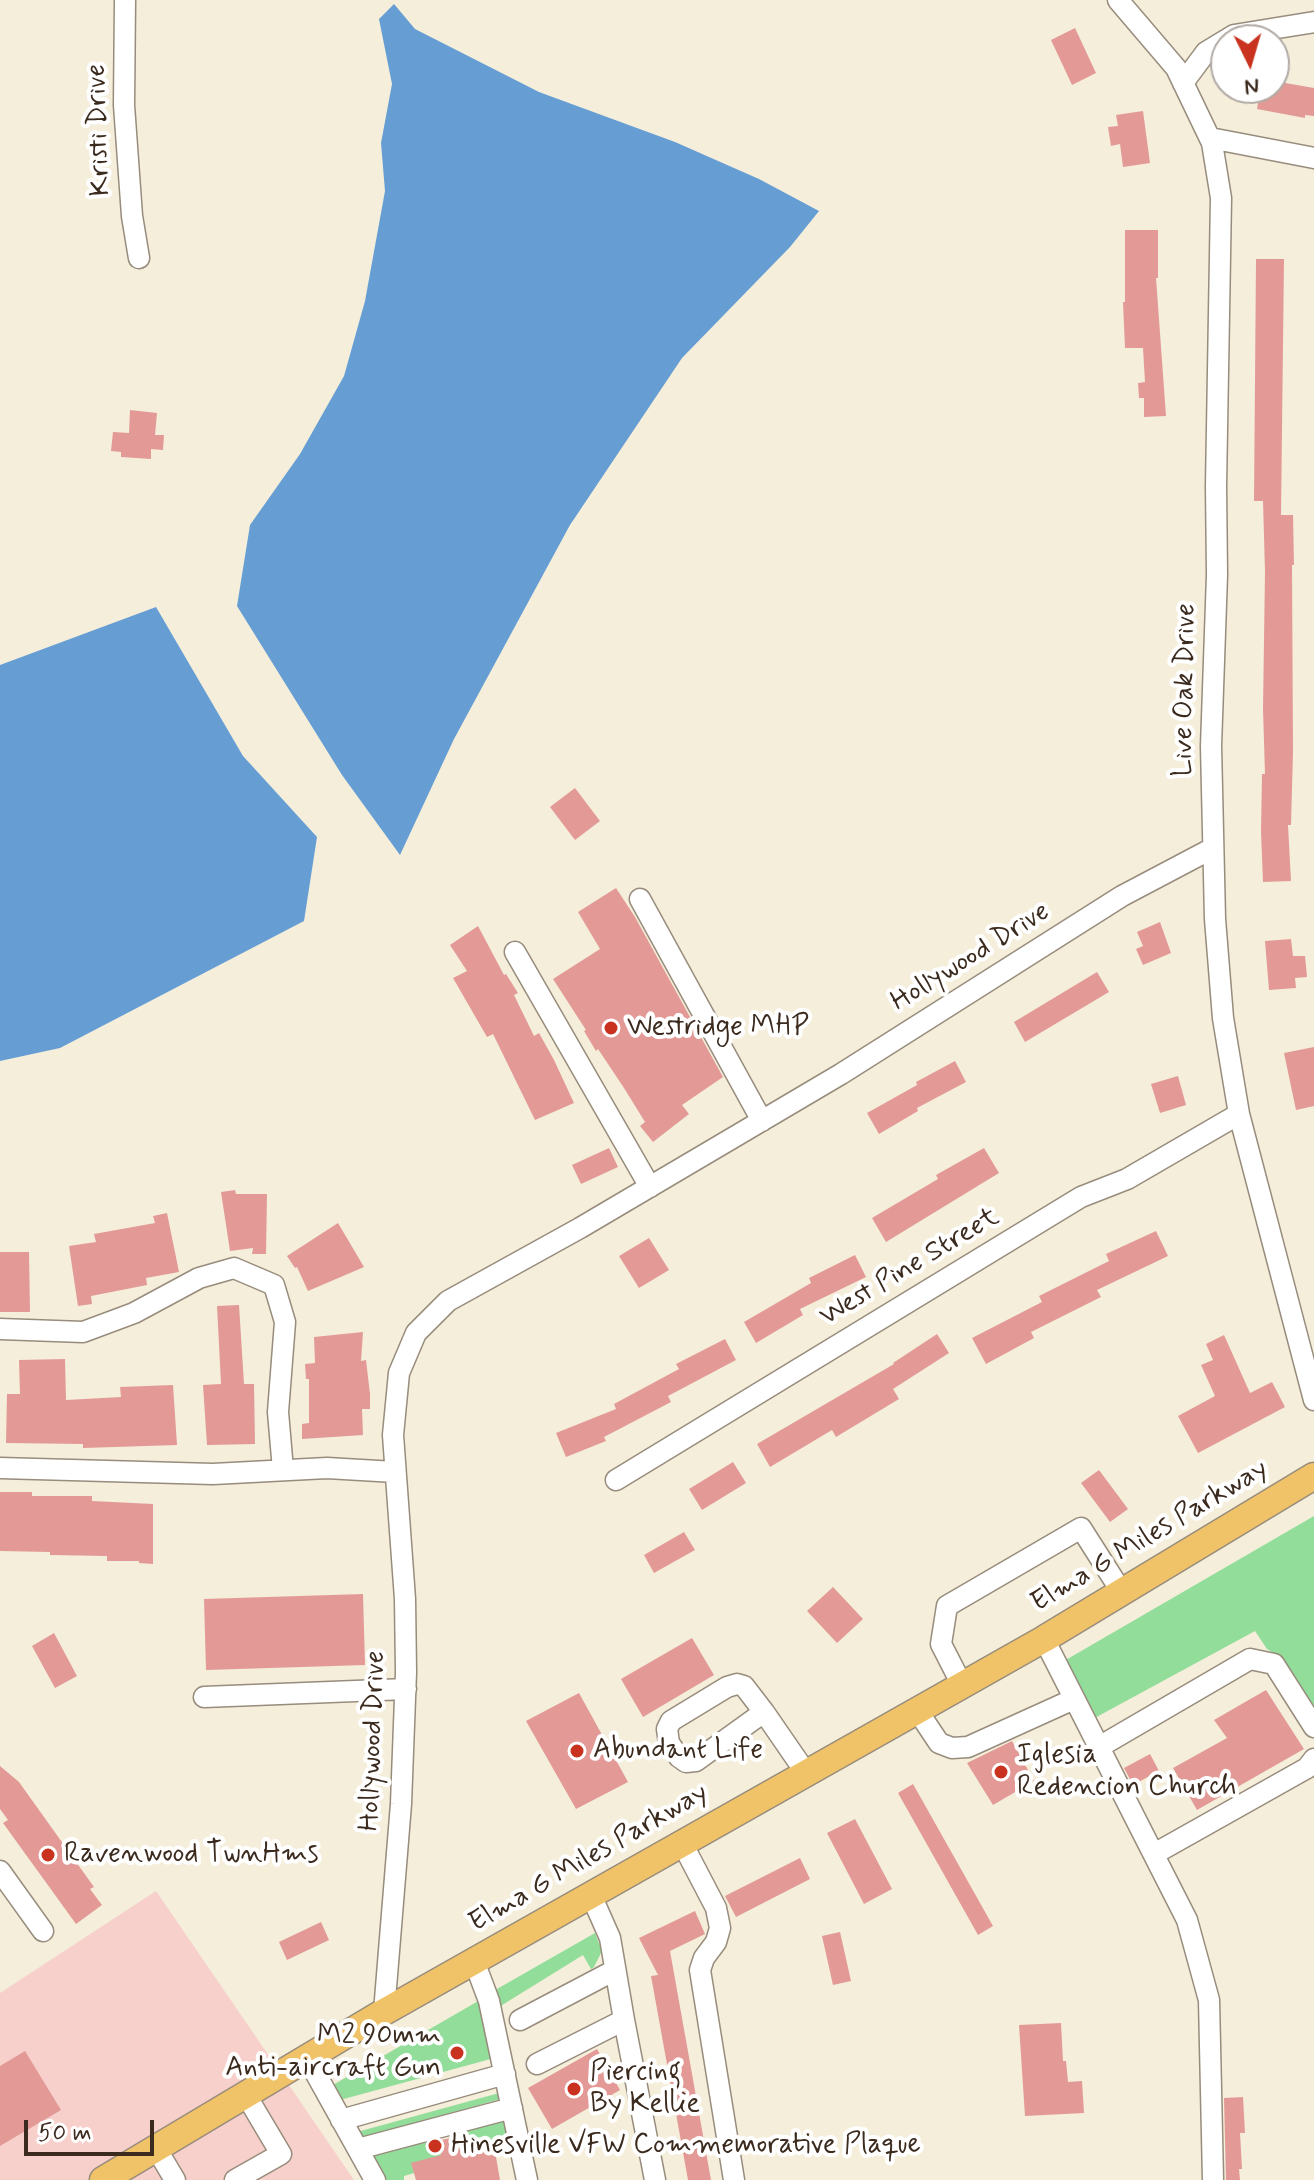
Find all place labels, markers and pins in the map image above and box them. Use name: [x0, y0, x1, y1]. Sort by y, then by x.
place label: Westridge MHP: [627, 1011, 809, 1045]
marker: Westridge MHP: [602, 1019, 620, 1037]
place label: Abundant Life: [593, 1734, 763, 1768]
place label: Iglesia Redencion Church: [1017, 1739, 1237, 1805]
marker: Abundant Life: [568, 1742, 586, 1760]
marker: Iglesia Redencion Church: [992, 1763, 1010, 1781]
place label: Ravenwood TwnHms: [64, 1838, 318, 1872]
marker: Ravenwood TwnHms: [39, 1846, 57, 1864]
place label: M2 90mm Anti-aircraft Gun: [225, 2020, 441, 2086]
marker: M2 90mm Anti-aircraft Gun: [448, 2044, 466, 2062]
place label: Piercing By Kellie: [590, 2056, 700, 2122]
marker: Piercing By Kellie: [565, 2080, 583, 2098]
place label: Hinesville VFW Commemorative Plaque: [451, 2129, 921, 2163]
marker: Hinesville VFW Commemorative Plaque: [426, 2137, 444, 2155]

